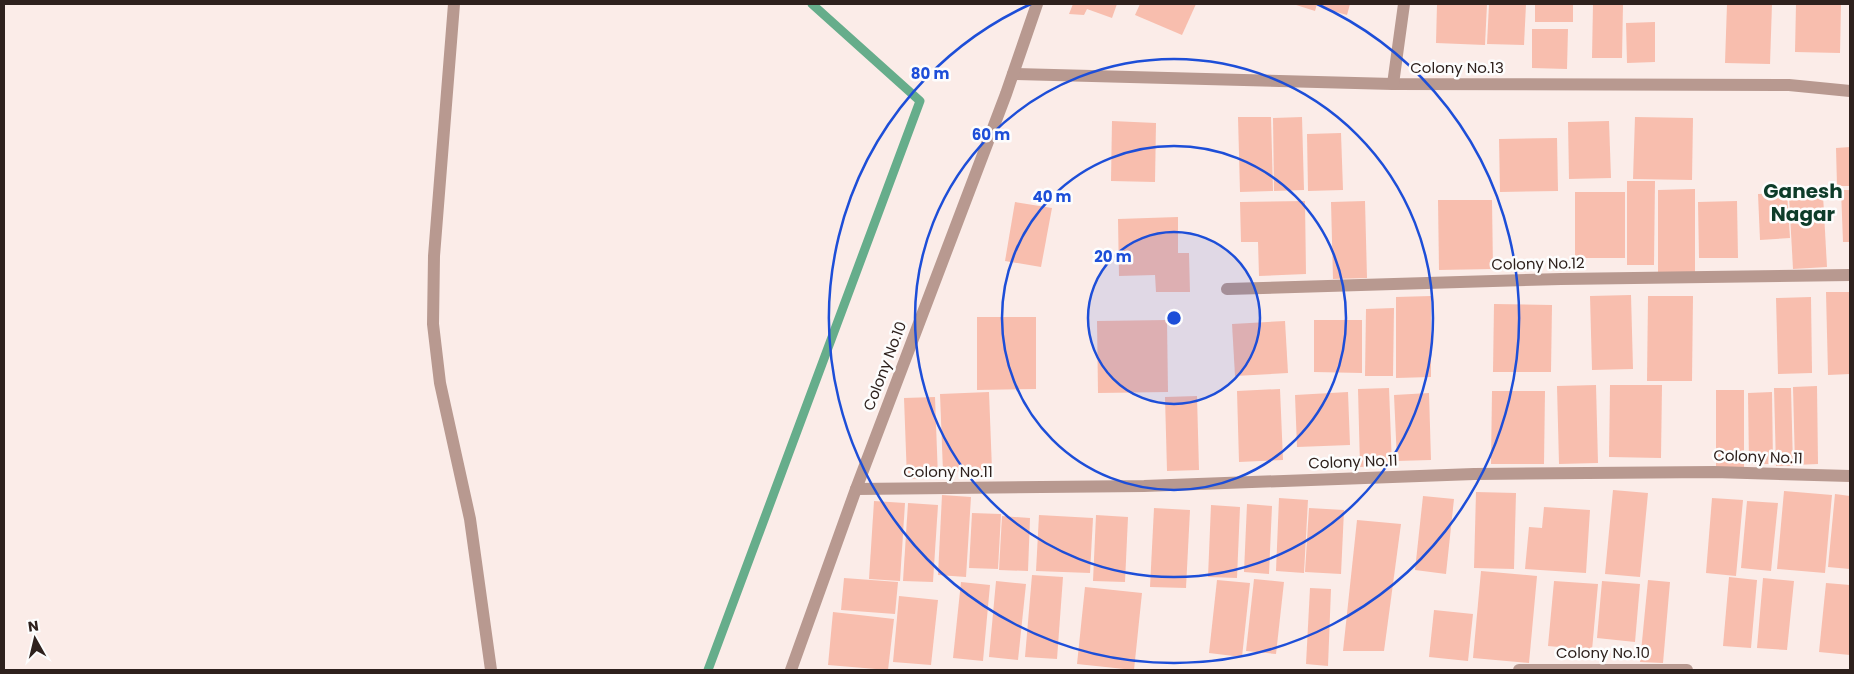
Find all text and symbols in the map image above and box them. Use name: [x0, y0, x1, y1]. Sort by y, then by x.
street label: Colony No.13: [1410, 57, 1504, 78]
text: 80 m: [911, 63, 949, 84]
text: 60 m: [972, 124, 1010, 145]
district label: Ganesh Nagar: [1763, 177, 1843, 228]
text: 40 m: [1032, 186, 1072, 207]
text: 20 m: [1094, 246, 1132, 267]
street label: Colony No.12: [1491, 252, 1585, 275]
centre of rings: [1165, 309, 1183, 327]
street label: Colony No.10: [858, 318, 911, 413]
street label: Colony No.11: [1713, 444, 1803, 469]
street label: Colony No.11: [1308, 449, 1398, 474]
street label: Colony No.11: [903, 461, 993, 482]
north arrow: [10, 614, 60, 664]
text: N: [27, 615, 40, 637]
street label: Colony No.10: [1556, 642, 1650, 663]

